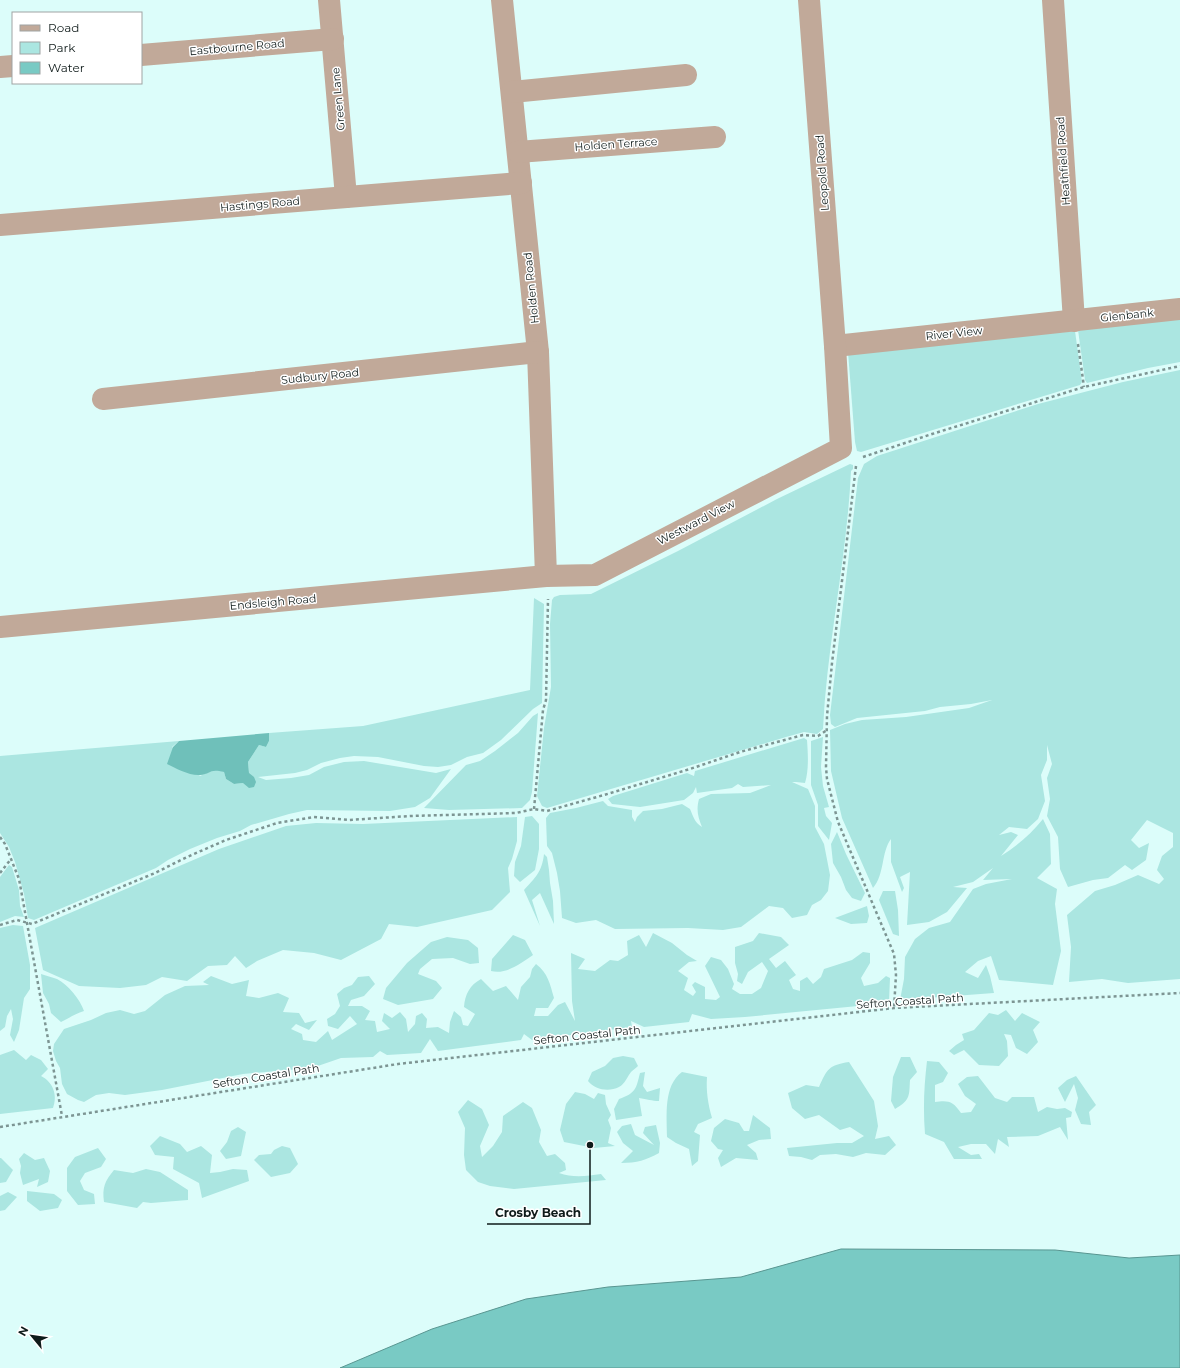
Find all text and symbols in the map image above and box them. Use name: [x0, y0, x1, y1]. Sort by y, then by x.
legend: [12, 12, 142, 84]
text: Road: [48, 20, 79, 35]
street label: Eastbourne Road: [189, 36, 285, 58]
text: Park: [48, 40, 76, 55]
text: Water: [48, 60, 85, 75]
street label: Green Lane: [328, 66, 348, 131]
street label: Heathfield Road: [1053, 116, 1073, 206]
street label: Holden Terrace: [574, 134, 658, 154]
street label: Leopold Road: [812, 134, 832, 212]
street label: Hastings Road: [219, 194, 301, 214]
street label: Holden Road: [520, 251, 542, 325]
street label: Glenbank: [1100, 305, 1155, 325]
street label: River View: [925, 323, 984, 343]
street label: Sudbury Road: [280, 365, 360, 387]
street label: Westward View: [655, 496, 737, 548]
street label: Endsleigh Road: [229, 591, 317, 613]
street label: Sefton Coastal Path: [856, 990, 964, 1012]
street label: Sefton Coastal Path: [533, 1022, 641, 1048]
street label: Sefton Coastal Path: [212, 1061, 320, 1091]
callout: Crosby Beach: [487, 1200, 590, 1224]
text: Crosby Beach: [495, 1205, 581, 1220]
north arrow: [12, 1316, 52, 1356]
text: N: [15, 1324, 32, 1338]

